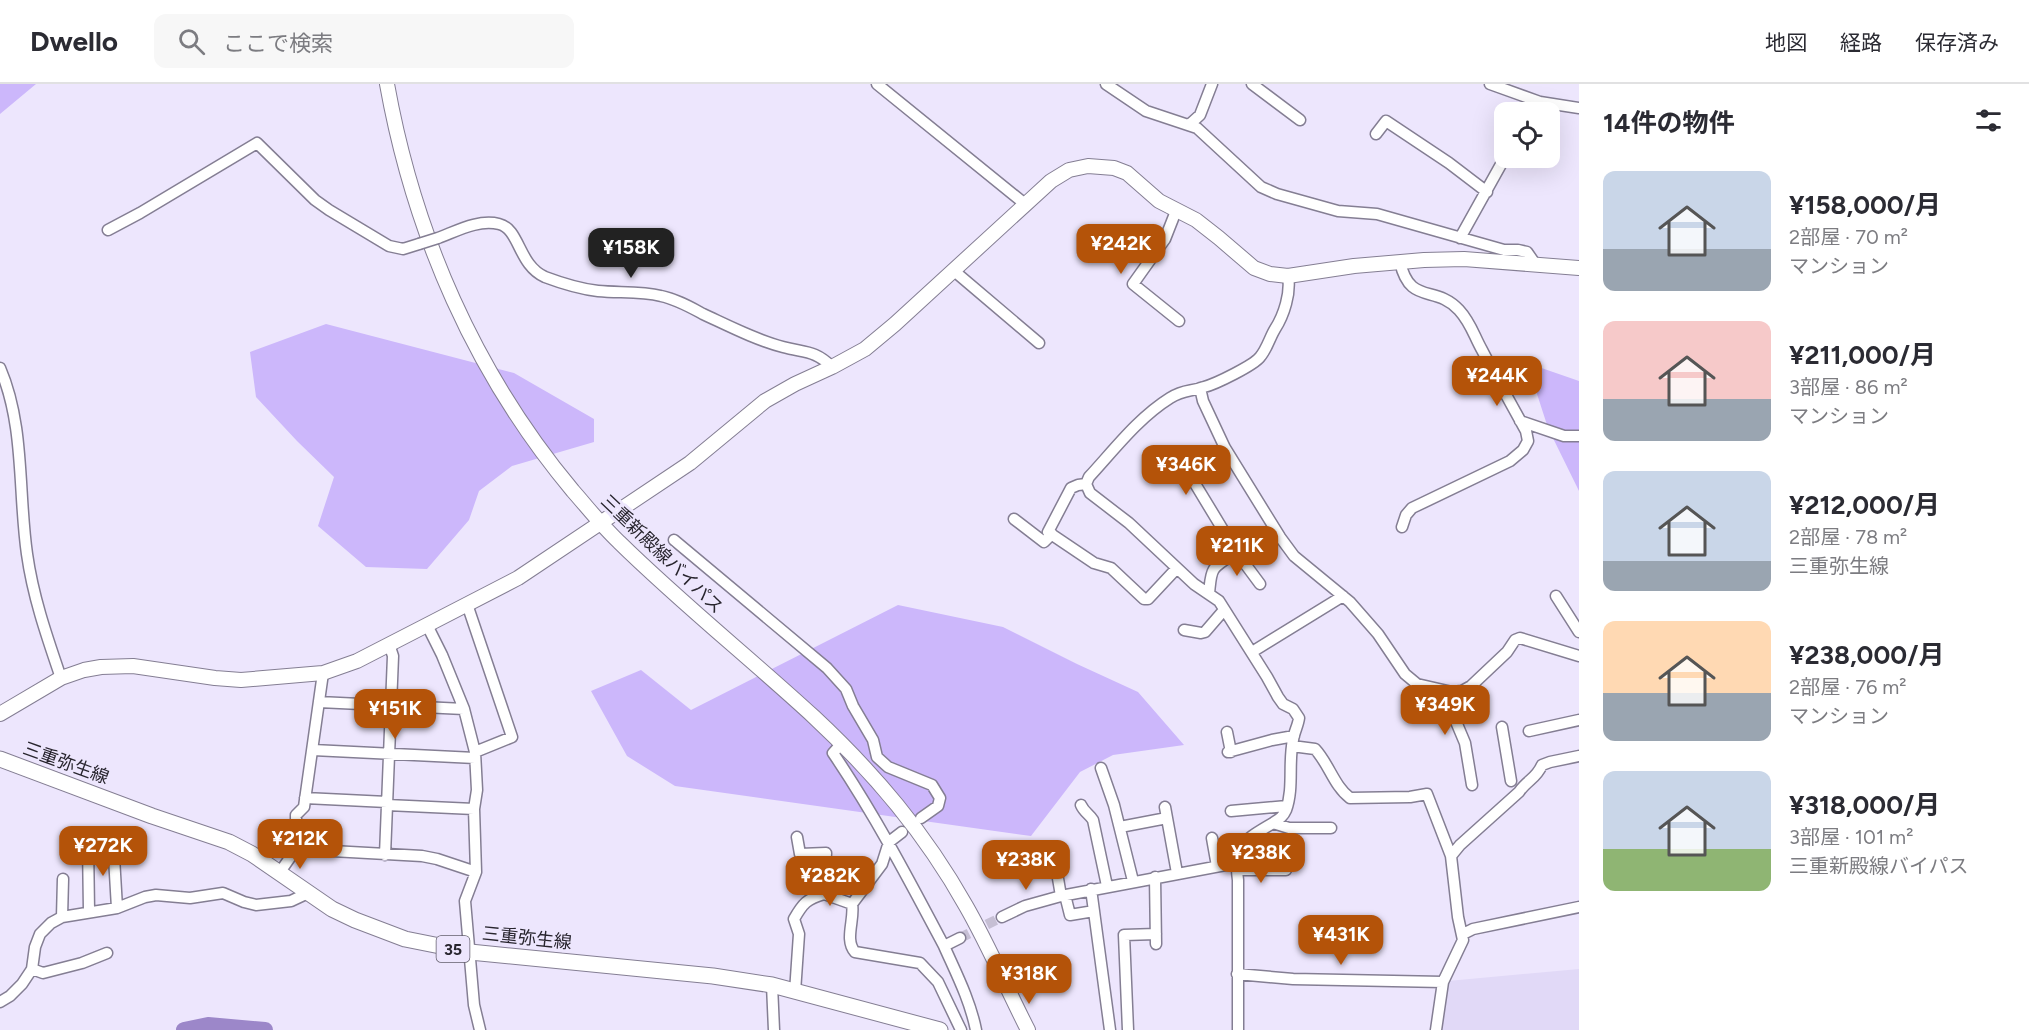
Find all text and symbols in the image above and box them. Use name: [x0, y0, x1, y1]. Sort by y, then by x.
search box: [154, 14, 574, 68]
text: Dwello: [30, 24, 118, 58]
icon: search: [175, 25, 208, 58]
text: ここで検索: [223, 30, 333, 57]
text: 地図: [1765, 30, 1807, 55]
text: 経路: [1840, 30, 1882, 55]
text: 保存済み: [1915, 30, 1999, 55]
map controls: [1494, 102, 1560, 168]
button: locate: [1494, 102, 1560, 168]
icon: filters: [1972, 104, 2005, 137]
text: 14件の物件: [1603, 107, 1734, 139]
text: ¥158,000/月: [1789, 189, 1941, 221]
icon: home: [1651, 195, 1723, 267]
pin: ¥242K: [1079, 224, 1163, 275]
text: 2部屋 · 70 m²: [1789, 225, 1908, 249]
pin: ¥158K: [589, 228, 673, 279]
text: ¥242K: [1090, 231, 1152, 255]
text: ¥158K: [602, 235, 660, 259]
text: マンション: [1789, 254, 1889, 278]
text: ¥211,000/月: [1789, 339, 1936, 371]
icon: home: [1651, 345, 1723, 417]
pin: ¥244K: [1455, 356, 1539, 407]
text: ¥244K: [1466, 363, 1528, 387]
text: 3部屋 · 86 m²: [1789, 375, 1908, 399]
text: マンション: [1789, 404, 1889, 428]
pin: ¥346K: [1144, 445, 1228, 496]
text: ¥346K: [1156, 452, 1216, 476]
text: ¥212,000/月: [1789, 489, 1940, 521]
street label: 三重新殿線バイパス: [596, 490, 728, 618]
icon: home: [1651, 495, 1723, 567]
text: 2部屋 · 78 m²: [1789, 525, 1907, 549]
pin: ¥211K: [1195, 526, 1279, 577]
text: ¥211K: [1210, 533, 1264, 557]
text: 三重弥生線: [1789, 554, 1889, 578]
text: ¥238,000/月: [1789, 639, 1944, 671]
icon: home: [1651, 645, 1723, 717]
text: 2部屋 · 76 m²: [1789, 675, 1906, 699]
pin: ¥349K: [1403, 685, 1487, 736]
pin: ¥151K: [353, 689, 437, 740]
text: ¥349K: [1415, 692, 1475, 716]
text: ¥151K: [368, 696, 422, 720]
text: マンション: [1789, 704, 1889, 728]
street label: 三重弥生線: [20, 737, 112, 789]
text: ¥318,000/月: [1789, 789, 1940, 821]
icon: home: [1651, 795, 1723, 867]
pin: ¥212K: [258, 819, 342, 870]
text: 3部屋 · 101 m²: [1789, 825, 1913, 849]
pin: ¥272K: [61, 826, 145, 877]
text: ¥212K: [272, 826, 328, 850]
text: ¥272K: [73, 833, 133, 857]
pin: ¥238K: [1219, 833, 1303, 884]
pin: ¥238K: [984, 840, 1068, 891]
text: ¥238K: [1231, 840, 1291, 864]
text: ¥238K: [996, 847, 1056, 871]
text: 三重新殿線バイパス: [1789, 854, 1969, 878]
pin: ¥282K: [788, 856, 872, 907]
text: ¥282K: [800, 863, 860, 887]
pin: ¥431K: [1299, 915, 1383, 966]
street label: 三重弥生線: [481, 922, 573, 954]
text: ¥431K: [1312, 922, 1370, 946]
road number: 35: [436, 936, 470, 962]
pin: ¥318K: [987, 954, 1071, 1005]
text: ¥318K: [1000, 961, 1058, 985]

